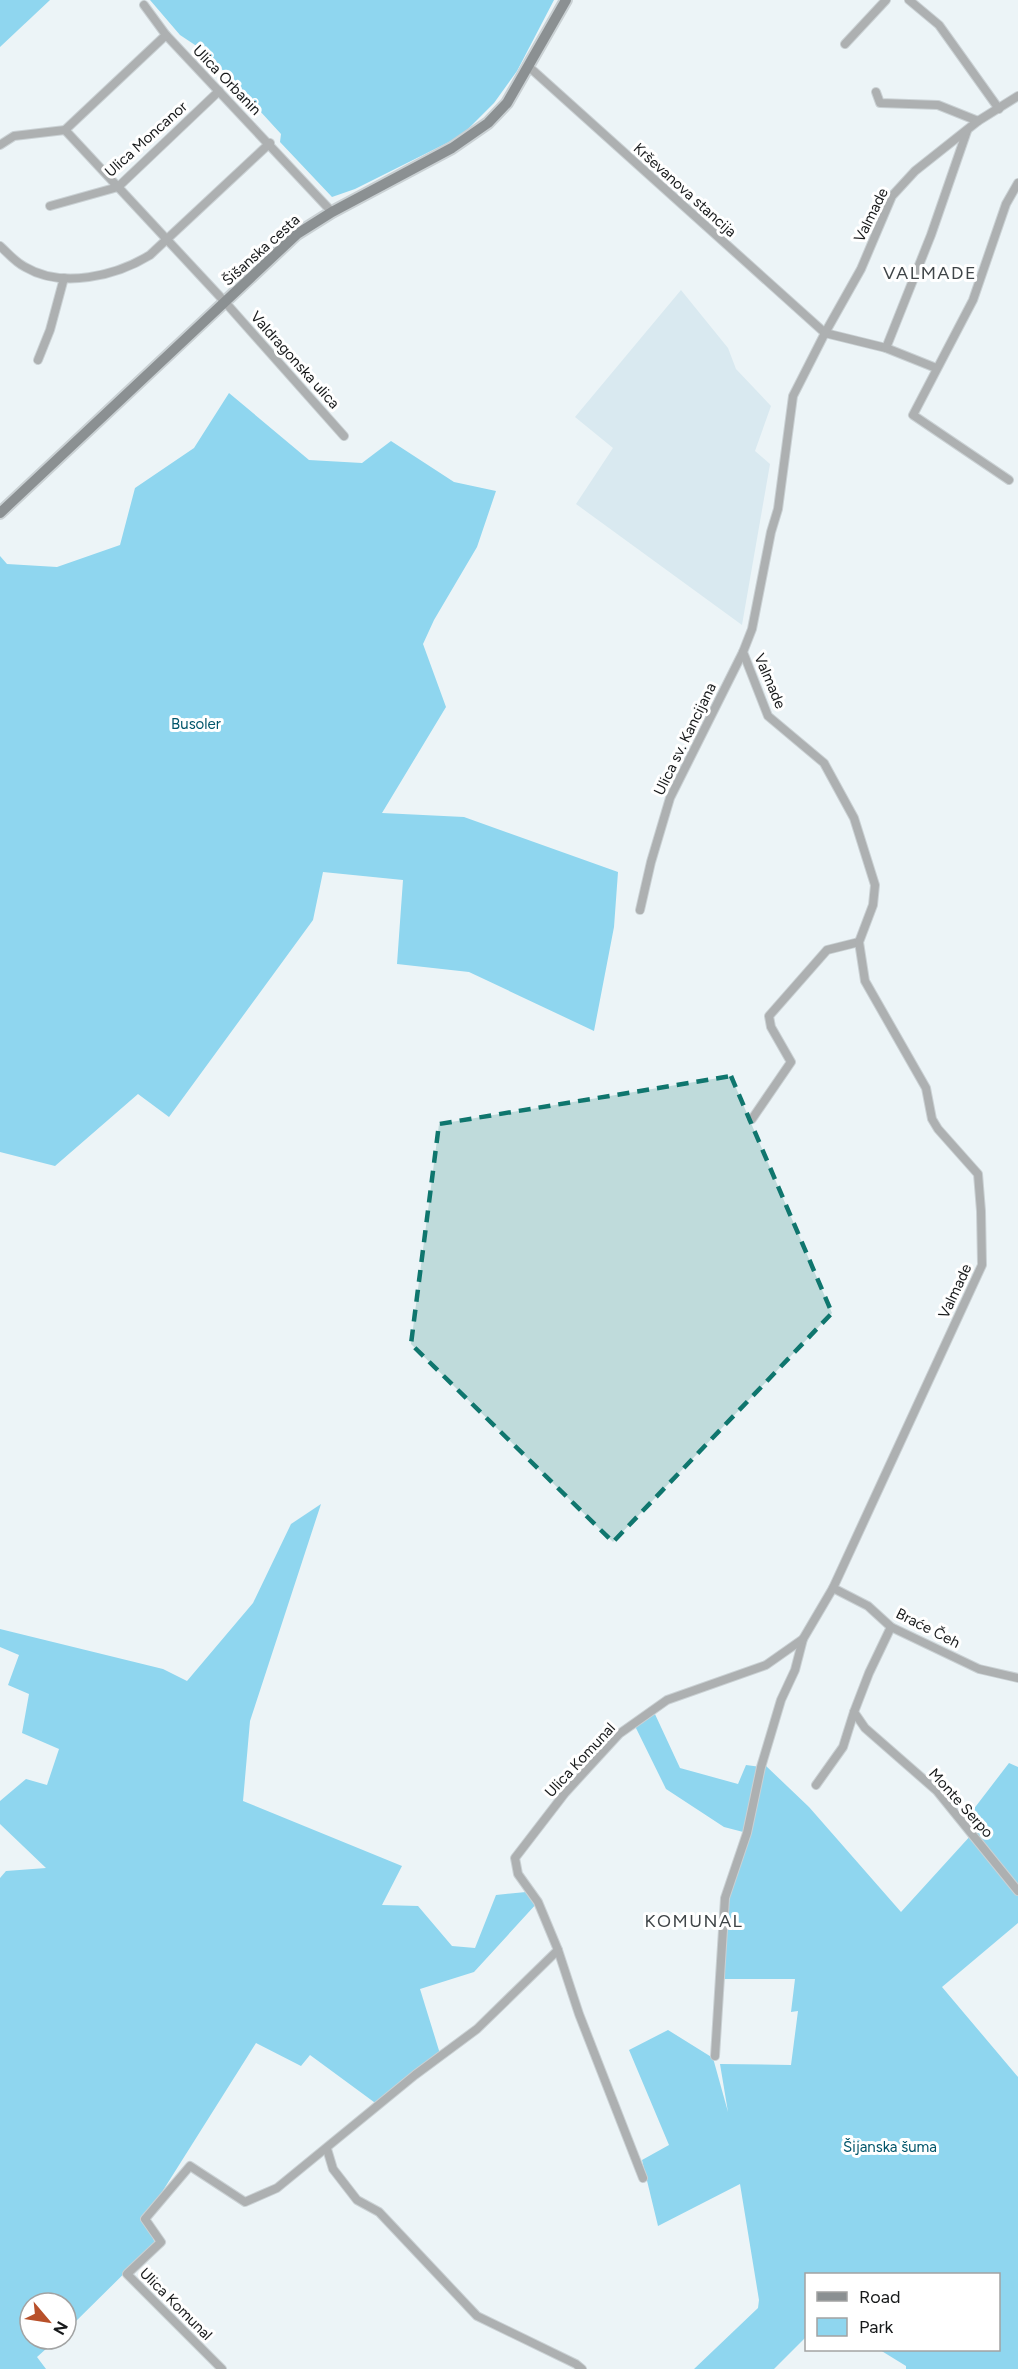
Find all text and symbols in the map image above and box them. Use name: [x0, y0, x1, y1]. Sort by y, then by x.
street label: Ulica Orbanin: [189, 41, 265, 119]
street label: Ulica Moncanor: [101, 97, 191, 181]
street label: Krševanova stancija: [630, 139, 740, 241]
street label: Valmade: [850, 185, 892, 245]
street label: Šišanska cesta: [219, 211, 303, 289]
district label: VALMADE: [883, 262, 977, 284]
street label: Valdragonska ulica: [247, 308, 343, 412]
street label: Valmade: [750, 651, 790, 711]
street label: Ulica sv. Kancijana: [650, 680, 720, 798]
park label: Busoler: [171, 715, 221, 733]
street label: Valmade: [935, 1261, 975, 1321]
street label: Braće Čeh: [893, 1604, 963, 1652]
street label: Ulica Komunal: [541, 1719, 619, 1801]
street label: Monte Serpo: [925, 1765, 997, 1842]
district label: KOMUNAL: [645, 1910, 743, 1932]
park label: Šijanska šuma: [843, 2138, 937, 2156]
street label: Ulica Komunal: [136, 2264, 216, 2344]
legend: [805, 2273, 1000, 2351]
text: Road: [859, 2286, 900, 2308]
north arrow: [18, 2291, 78, 2351]
text: Park: [859, 2316, 894, 2338]
text: N: [49, 2318, 72, 2338]

